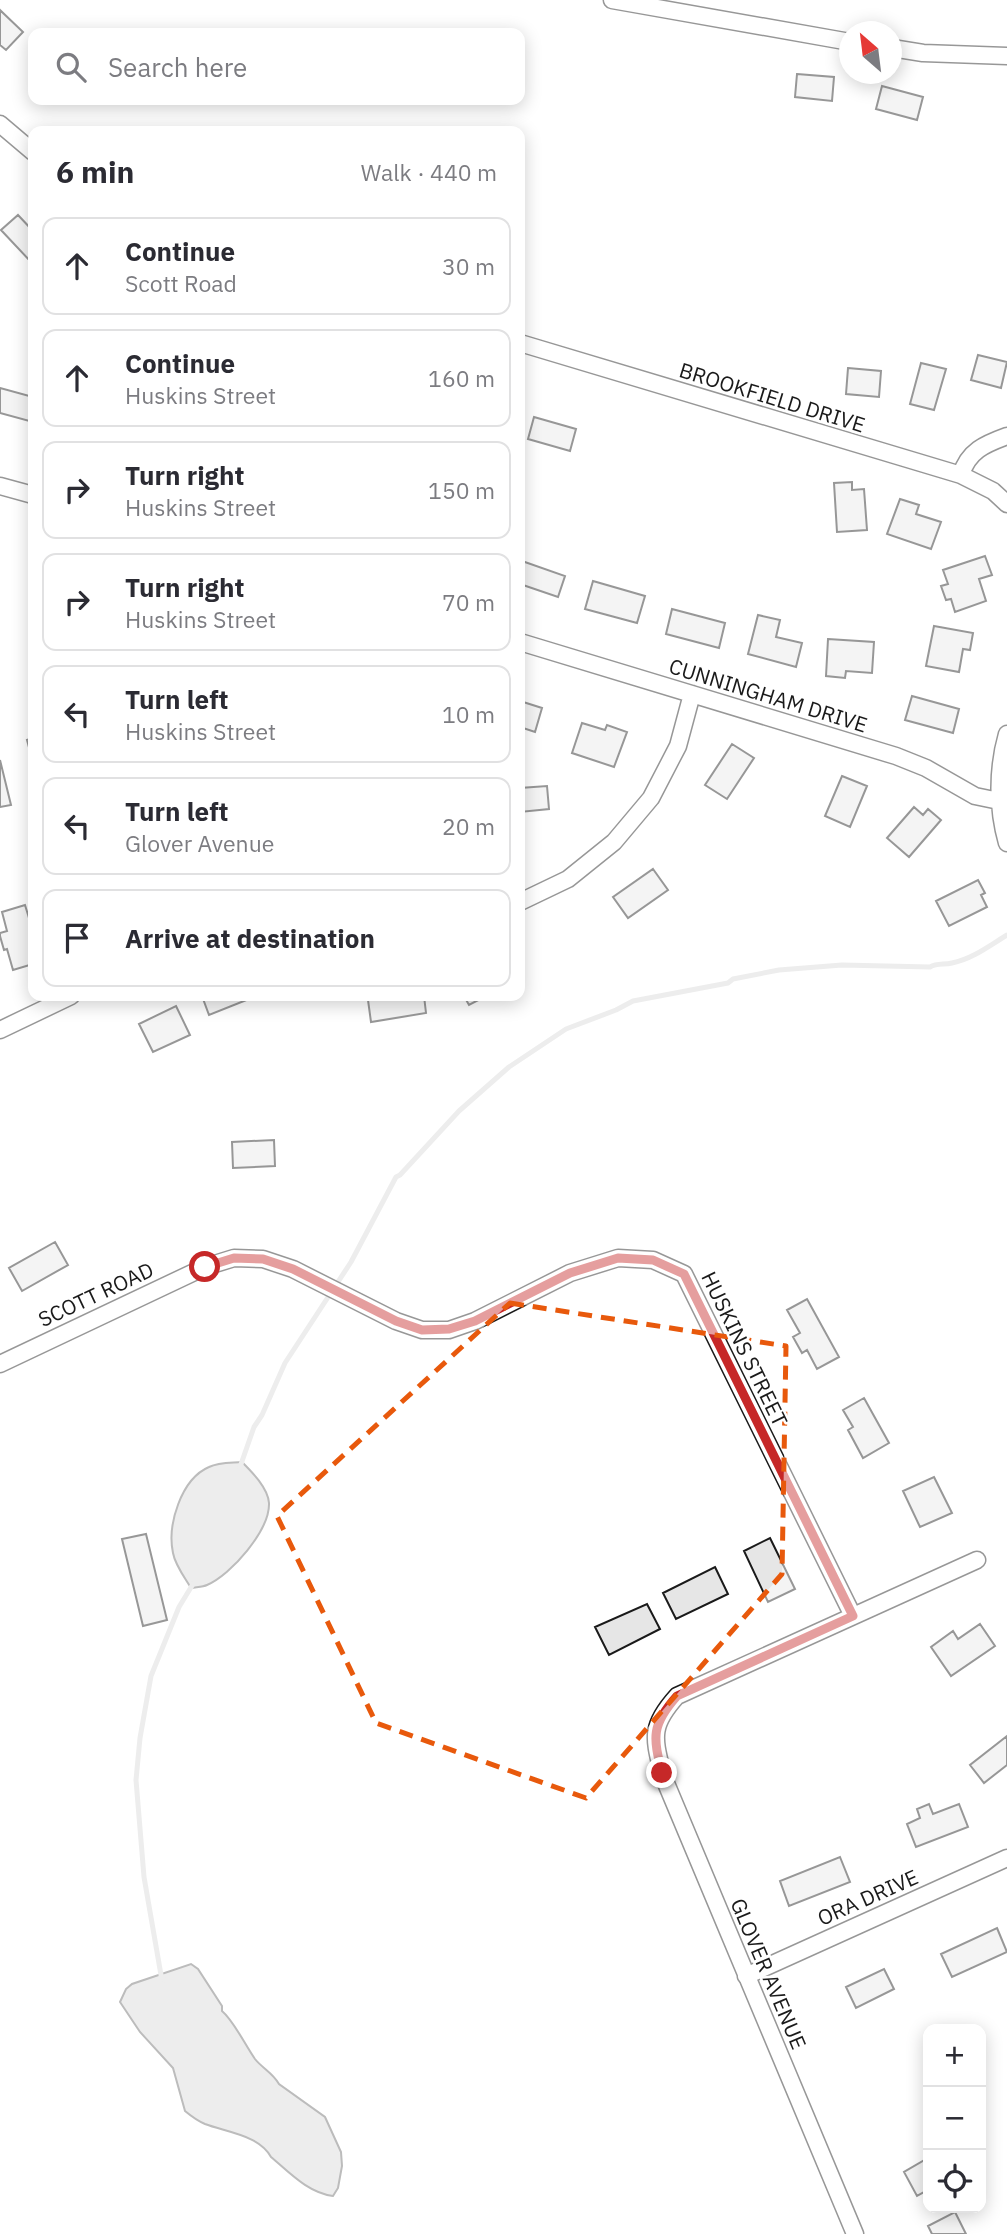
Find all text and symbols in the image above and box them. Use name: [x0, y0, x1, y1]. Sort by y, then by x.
north arrow: [839, 21, 902, 84]
search box: [28, 28, 525, 105]
icon: search: [52, 48, 90, 86]
text: Search here: [108, 50, 247, 84]
text: 6 min: [56, 152, 134, 191]
text: Walk · 440 m: [361, 157, 497, 187]
text: Continue: [125, 234, 235, 268]
icon: ahead: [58, 247, 96, 285]
text: 30 m: [442, 251, 495, 281]
text: Scott Road: [125, 268, 237, 298]
text: Continue: [125, 346, 235, 380]
street label: BROOKFIELD DRIVE: [676, 355, 869, 439]
icon: ahead: [58, 359, 96, 397]
text: 160 m: [428, 363, 495, 393]
text: Huskins Street: [125, 380, 276, 410]
text: Turn right: [125, 458, 244, 492]
icon: right: [58, 471, 96, 509]
text: 150 m: [428, 475, 495, 505]
text: Huskins Street: [125, 492, 276, 522]
text: Turn right: [125, 570, 244, 604]
icon: right: [58, 583, 96, 621]
text: 70 m: [442, 587, 495, 617]
text: Huskins Street: [125, 604, 276, 634]
street label: CUNNINGHAM DRIVE: [666, 652, 871, 739]
text: Turn left: [125, 682, 228, 716]
icon: left: [58, 695, 96, 733]
text: 10 m: [442, 699, 495, 729]
text: Huskins Street: [125, 716, 276, 746]
text: Turn left: [125, 794, 228, 828]
icon: left: [58, 807, 96, 845]
text: 20 m: [442, 811, 495, 841]
text: Glover Avenue: [125, 828, 274, 858]
icon: arrive: [58, 919, 96, 957]
text: Arrive at destination: [125, 921, 375, 955]
route start: [189, 1251, 220, 1282]
street label: SCOTT ROAD: [33, 1255, 158, 1333]
street label: HUSKINS STREET: [695, 1267, 795, 1431]
route end: [646, 1757, 677, 1788]
street label: ORA DRIVE: [813, 1862, 922, 1932]
street label: GLOVER AVENUE: [724, 1894, 813, 2053]
map controls: [923, 2024, 986, 2213]
button: +: [923, 2024, 986, 2087]
button: −: [923, 2087, 986, 2150]
button: locate: [923, 2150, 986, 2213]

